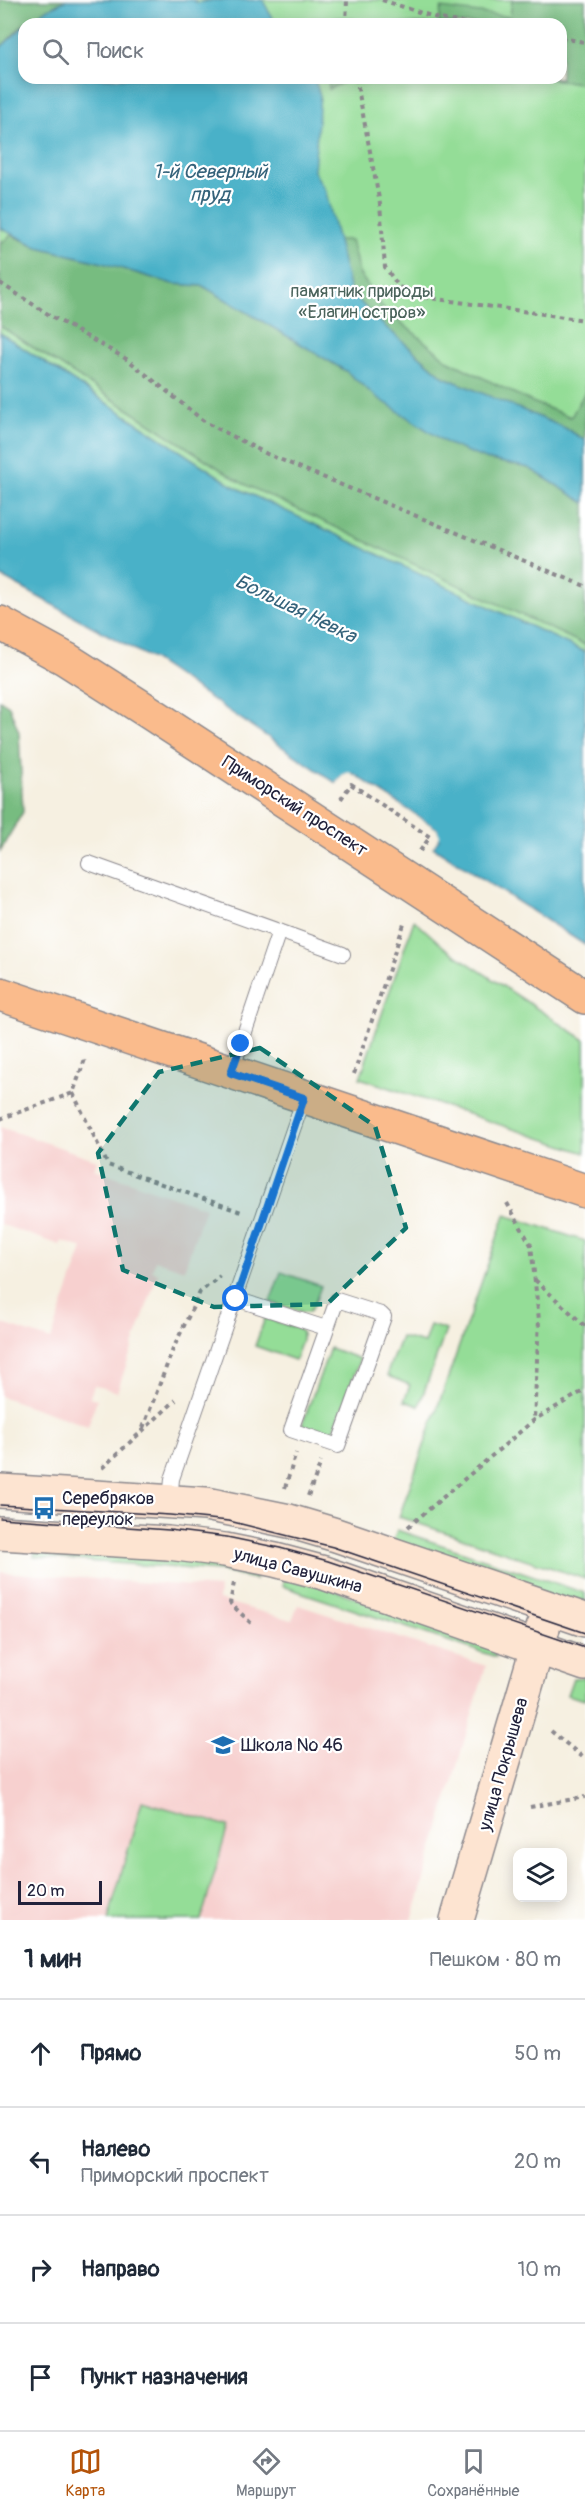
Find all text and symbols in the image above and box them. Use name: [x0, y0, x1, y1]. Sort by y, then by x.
search box: [18, 18, 567, 84]
icon: search: [39, 35, 72, 68]
text: Поиск: [87, 37, 144, 65]
water label: 1-й Северный пруд: [153, 159, 268, 207]
park label: памятник природы «Елагин остров»: [290, 280, 434, 324]
water label: Большая Невка: [231, 568, 362, 649]
street label: Приморский проспект: [218, 751, 372, 862]
route end: [227, 1030, 253, 1056]
route start: [222, 1285, 248, 1311]
place label: Серебряков переулок: [62, 1487, 154, 1531]
bus stop icon: Серебряков переулок: [31, 1495, 57, 1521]
street label: улица Савушкина: [230, 1542, 365, 1599]
street label: улица Покрышева: [473, 1695, 533, 1834]
school or university icon: Школа № 46: [210, 1732, 236, 1758]
place label: Школа № 46: [241, 1734, 343, 1757]
map controls: [513, 1848, 567, 1902]
button: layers: [513, 1848, 567, 1902]
scale bar: [18, 1878, 102, 1906]
text: 20 m: [27, 1881, 65, 1901]
text: 1 мин: [24, 1943, 82, 1975]
text: Пешком · 80 m: [430, 1947, 561, 1972]
icon: ahead: [24, 2037, 57, 2070]
text: Прямо: [81, 2039, 141, 2067]
text: 50 m: [514, 2041, 561, 2066]
text: Налево: [81, 2135, 150, 2163]
icon: left: [24, 2145, 57, 2178]
text: 20 m: [514, 2149, 561, 2174]
text: Приморский проспект: [81, 2163, 269, 2188]
icon: right: [24, 2253, 57, 2286]
text: Направо: [81, 2255, 160, 2283]
text: 10 m: [517, 2257, 561, 2282]
icon: arrive: [24, 2361, 57, 2394]
text: Пункт назначения: [81, 2363, 248, 2391]
tab: Карта: [65, 2445, 105, 2501]
tab: Маршрут: [236, 2445, 296, 2501]
tab: Сохранённые: [427, 2445, 520, 2501]

